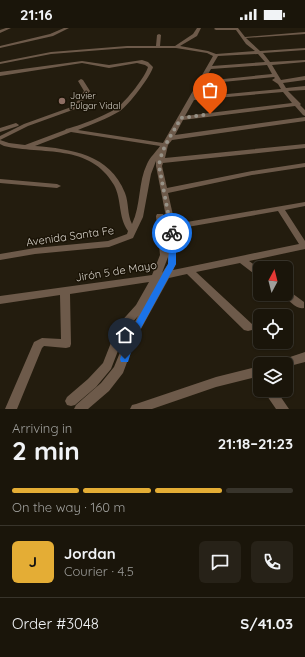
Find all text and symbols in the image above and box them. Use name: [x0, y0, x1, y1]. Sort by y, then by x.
text: 21:16: [20, 5, 53, 24]
pin: [193, 73, 227, 114]
icon: bag: [199, 79, 221, 101]
place label: Javier Pulgar Vidal: [70, 90, 120, 111]
marker: Javier Pulgar Vidal: [57, 96, 67, 106]
courier: [152, 213, 192, 253]
icon: bike: [161, 222, 183, 244]
street label: Avenida Santa Fe: [25, 223, 115, 249]
street label: Jirón 5 de Mayo: [74, 258, 158, 284]
north arrow: [253, 261, 293, 301]
map controls: [253, 261, 293, 397]
button: locate: [253, 309, 293, 349]
pin: [108, 318, 142, 359]
icon: home: [114, 324, 136, 346]
button: layers: [253, 357, 293, 397]
text: Arriving in: [12, 420, 72, 436]
text: 2 min: [12, 434, 80, 467]
text: 21:18–21:23: [218, 434, 293, 453]
text: On the way · 160 m: [12, 499, 125, 515]
button: chat: [199, 541, 241, 583]
button: phone: [251, 541, 293, 583]
text: Jordan: [64, 544, 116, 563]
text: J: [29, 552, 37, 571]
text: Courier · 4.5: [64, 563, 134, 579]
text: Order #3048: [12, 614, 99, 633]
text: S/41.03: [240, 614, 293, 633]

